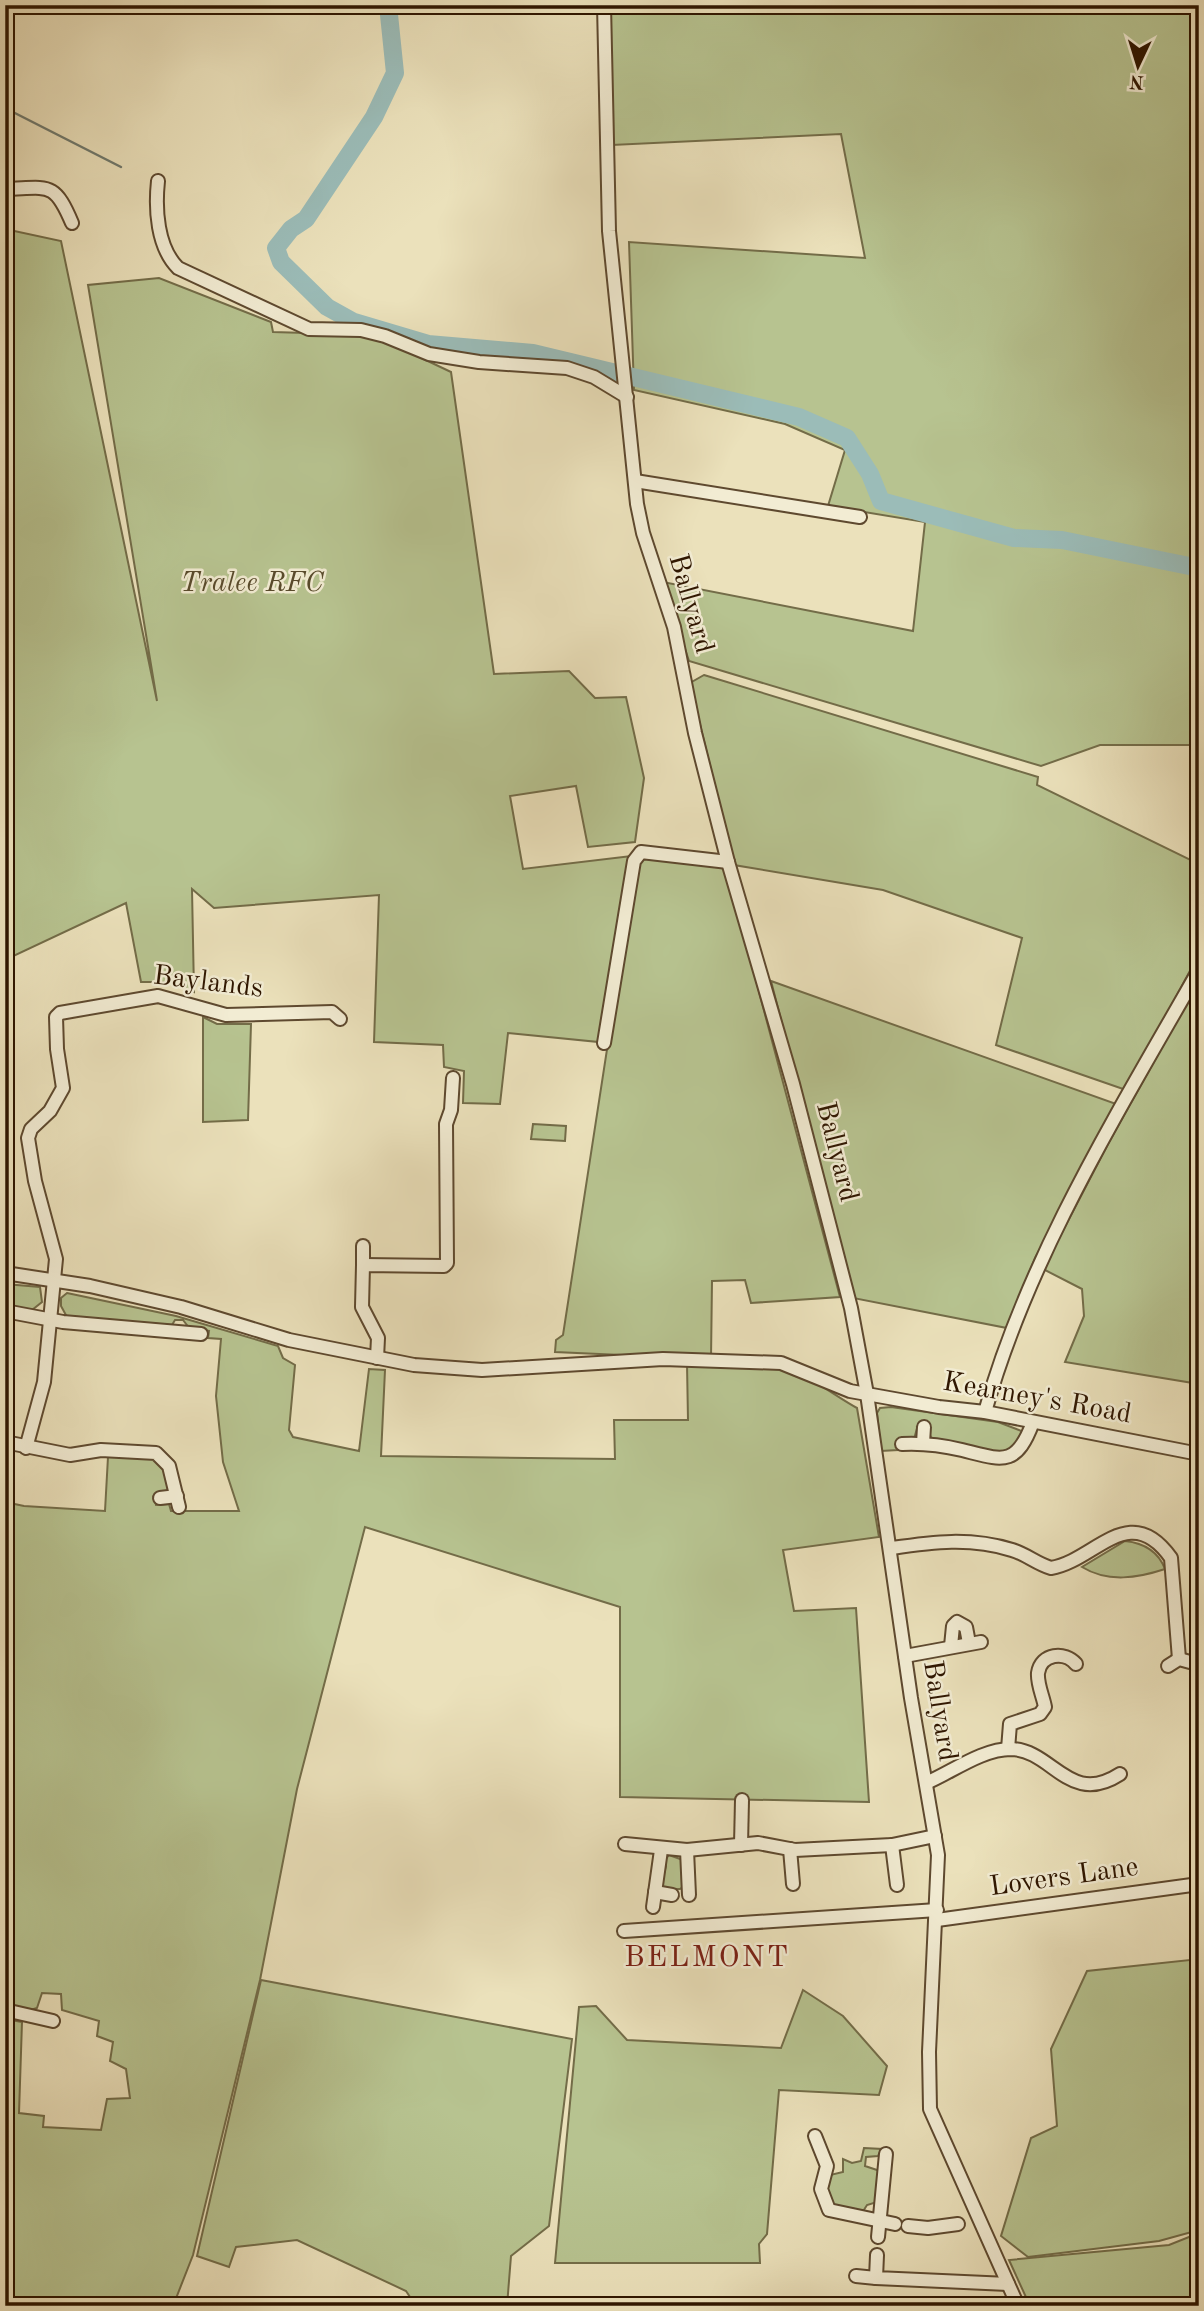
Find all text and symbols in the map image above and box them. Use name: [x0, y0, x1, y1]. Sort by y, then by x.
north arrow: [1102, 32, 1172, 102]
text: N: [1129, 70, 1145, 90]
street label: Ballyard: [662, 551, 718, 657]
park label: Tralee RFC: [180, 570, 325, 598]
street label: Baylands: [151, 962, 265, 1004]
street label: Ballyard: [810, 1099, 862, 1205]
street label: Kearney's Road: [940, 1369, 1134, 1429]
street label: Ballyard: [917, 1658, 961, 1764]
street label: Lovers Lane: [988, 1854, 1140, 1902]
district label: BELMONT: [624, 1943, 790, 1973]

